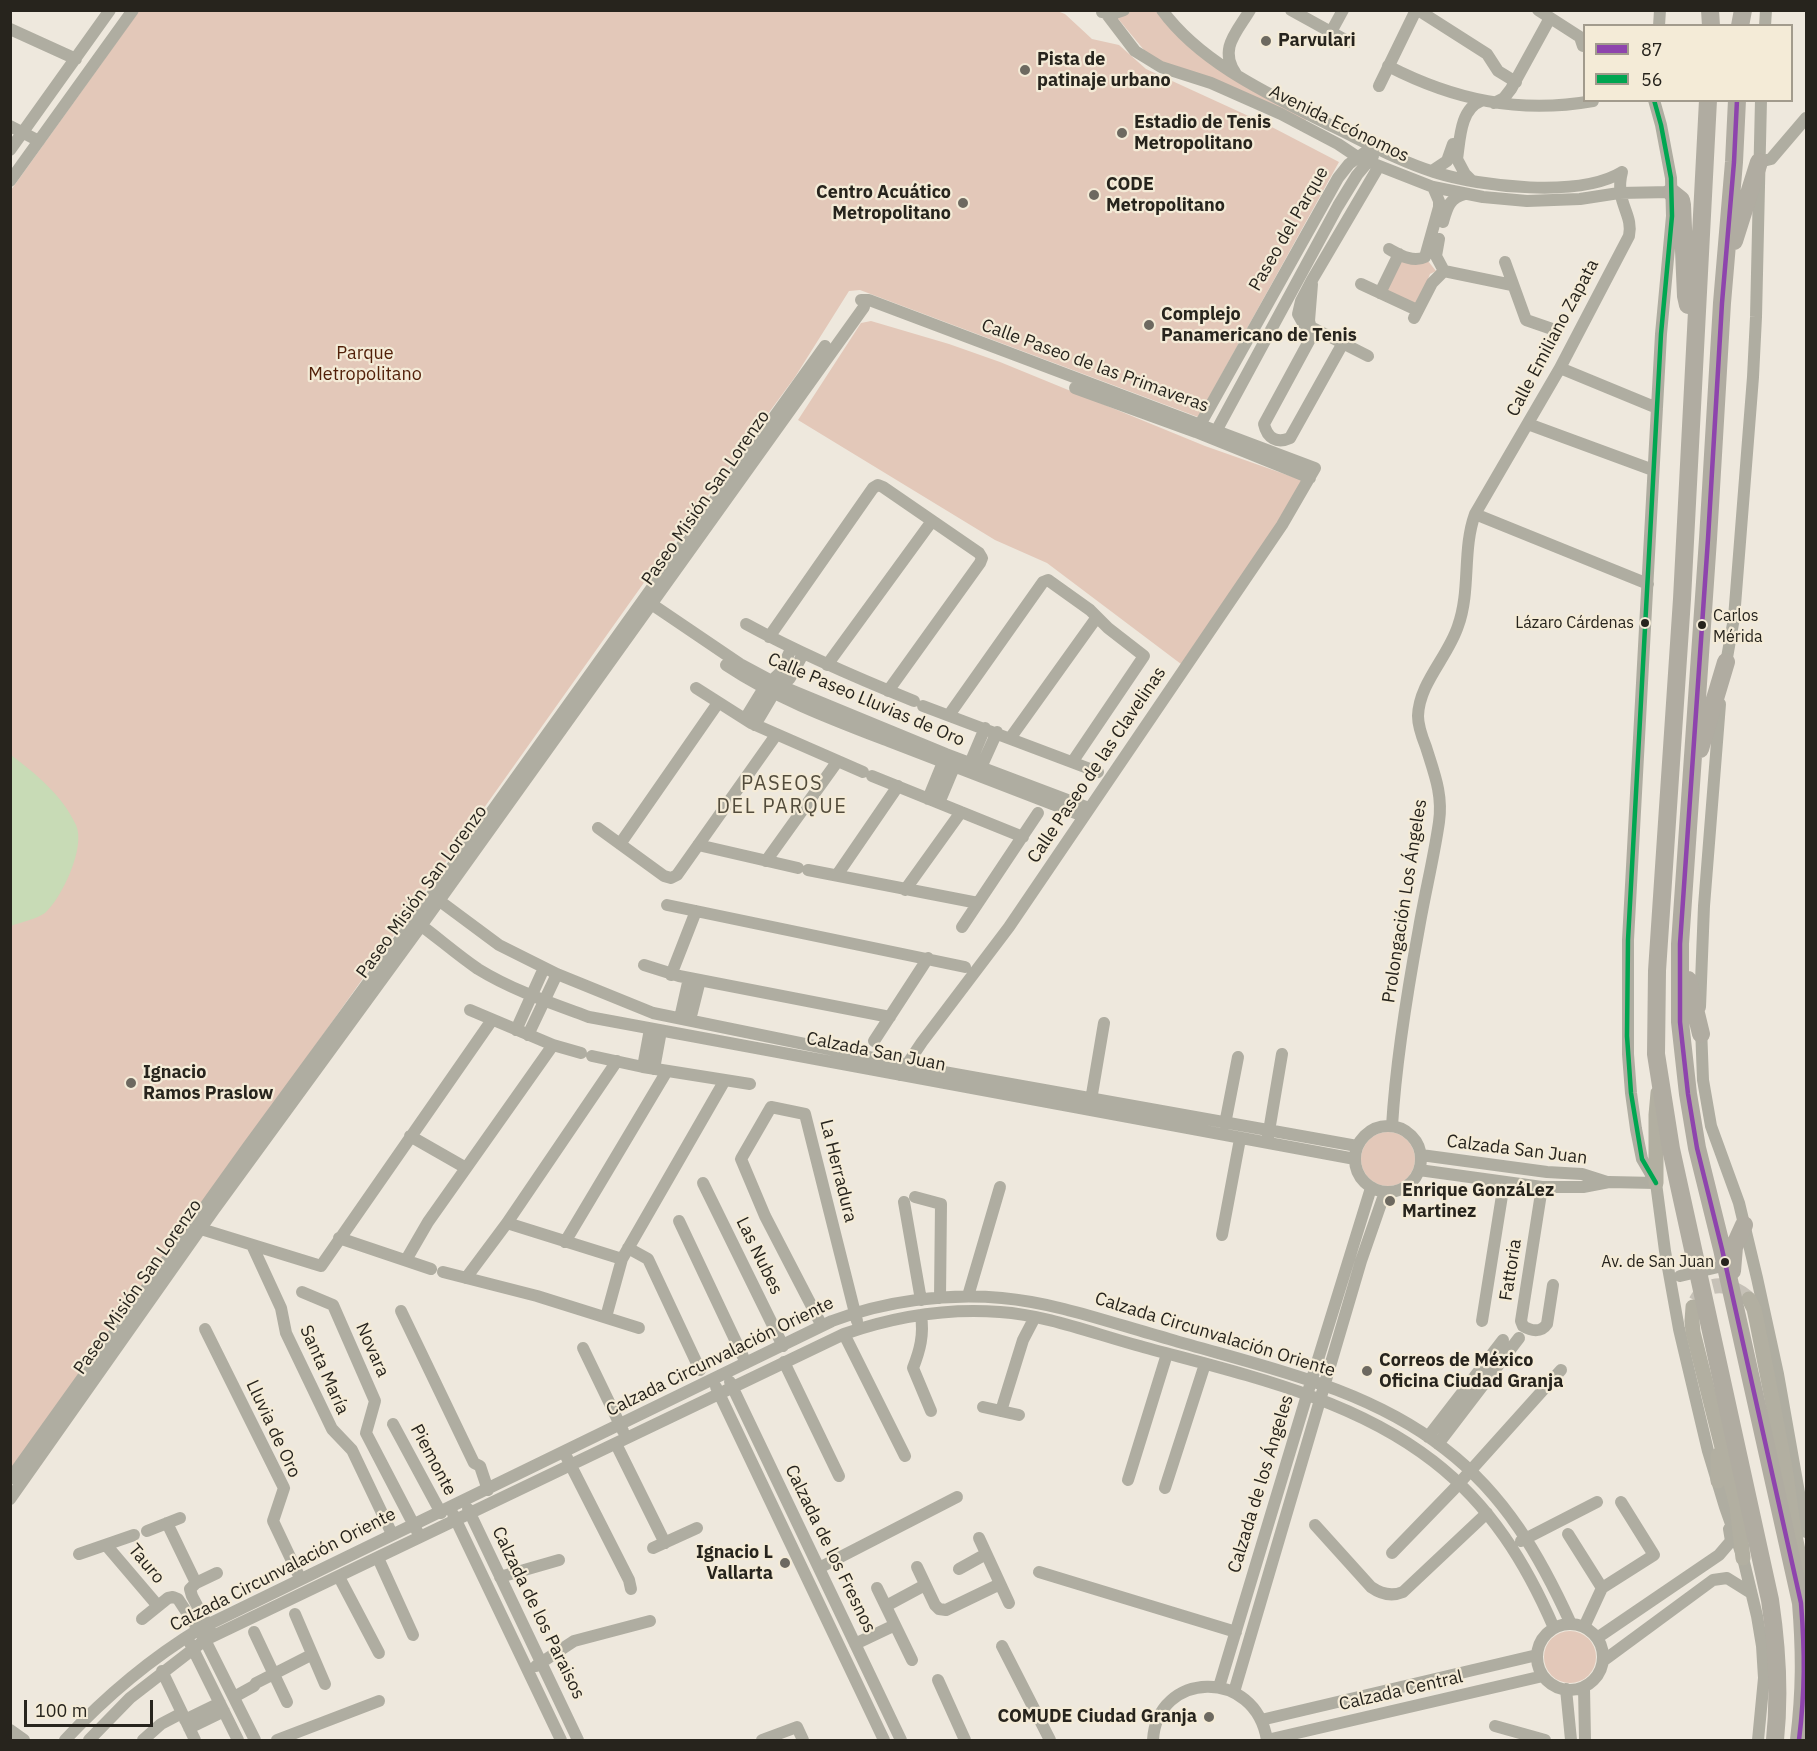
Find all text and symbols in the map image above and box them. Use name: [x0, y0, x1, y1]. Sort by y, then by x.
legend: [1583, 24, 1793, 102]
place label: Parvulari: [1278, 30, 1356, 52]
marker: Parvulari: [1259, 34, 1273, 48]
text: 87: [1641, 38, 1663, 61]
place label: Pista de patinaje urbano: [1037, 49, 1171, 92]
marker: Pista de patinaje urbano: [1018, 63, 1032, 77]
text: 56: [1641, 68, 1663, 91]
street label: Avenida Ecónomos: [1266, 81, 1412, 167]
place label: Estadio de Tenis Metropolitano: [1134, 112, 1271, 154]
marker: Estadio de Tenis Metropolitano: [1115, 126, 1129, 140]
street label: Paseo del Parque: [1245, 163, 1333, 295]
place label: CODE Metropolitano: [1106, 174, 1225, 216]
place label: Centro Acuático Metropolitano: [816, 182, 951, 224]
marker: CODE Metropolitano: [1087, 188, 1101, 202]
marker: Centro Acuático Metropolitano: [956, 196, 970, 210]
street label: Calle Emiliano Zapata: [1502, 256, 1604, 420]
place label: Complejo Panamericano de Tenis: [1161, 304, 1357, 346]
street label: Calle Paseo de las Primaveras: [978, 315, 1212, 417]
marker: Complejo Panamericano de Tenis: [1142, 318, 1156, 332]
park label: Parque Metropolitano: [308, 343, 422, 386]
street label: Paseo Misión San Lorenzo: [637, 406, 775, 590]
place label: Carlos Mérida: [1713, 606, 1762, 644]
place label: Lázaro Cárdenas: [1515, 613, 1634, 633]
marker: Lázaro Cárdenas: [1639, 617, 1651, 629]
marker: Carlos Mérida: [1696, 619, 1708, 631]
street label: Calle Paseo Lluvias de Oro: [764, 649, 968, 751]
street label: Calle Paseo de las Clavelinas: [1023, 663, 1171, 867]
district label: PASEOS DEL PARQUE: [717, 772, 847, 819]
street label: Prolongación Los Ángeles: [1378, 797, 1432, 1005]
street label: Paseo Misión San Lorenzo: [352, 801, 492, 983]
street label: Calzada San Juan: [804, 1028, 948, 1076]
place label: Ignacio Ramos Praslow: [143, 1062, 273, 1104]
marker: Ignacio Ramos Praslow: [124, 1076, 138, 1090]
street label: La Herradura: [815, 1117, 861, 1225]
street label: Calzada San Juan: [1445, 1131, 1589, 1169]
place label: Enrique GonzáLez Martinez: [1402, 1180, 1554, 1222]
marker: Enrique GonzáLez Martinez: [1383, 1194, 1397, 1208]
street label: Paseo Misión San Lorenzo: [69, 1195, 207, 1379]
street label: Las Nubes: [731, 1214, 787, 1298]
street label: Fattoria: [1495, 1238, 1527, 1302]
place label: Av. de San Juan: [1601, 1252, 1714, 1272]
marker: Av. de San Juan: [1719, 1256, 1731, 1268]
street label: Calzada Circunvalación Oriente: [1092, 1288, 1338, 1382]
street label: Calzada Circunvalación Oriente: [603, 1292, 837, 1422]
street label: Novara: [351, 1320, 393, 1380]
street label: Santa María: [295, 1322, 353, 1418]
place label: Correos de México Oficina Ciudad Granja: [1379, 1350, 1563, 1392]
marker: Correos de México Oficina Ciudad Granja: [1360, 1364, 1374, 1378]
street label: Lluvia de Oro: [241, 1377, 305, 1481]
street label: Calzada de los Ángeles: [1224, 1392, 1298, 1576]
street label: Piemonte: [405, 1421, 461, 1499]
street label: Calzada de los Fresnos: [780, 1461, 880, 1637]
street label: Calzada Circunvalación Oriente: [166, 1504, 400, 1636]
street label: Calzada de los Paraisos: [487, 1523, 589, 1703]
street label: Tauro: [123, 1540, 169, 1588]
place label: Ignacio L Vallarta: [696, 1542, 773, 1584]
marker: Ignacio L Vallarta: [778, 1556, 792, 1570]
street label: Calzada Central: [1337, 1666, 1465, 1716]
scale bar: [27, 1688, 156, 1726]
text: 100 m: [35, 1699, 87, 1722]
place label: COMUDE Ciudad Granja: [997, 1706, 1197, 1728]
marker: COMUDE Ciudad Granja: [1202, 1710, 1216, 1724]

